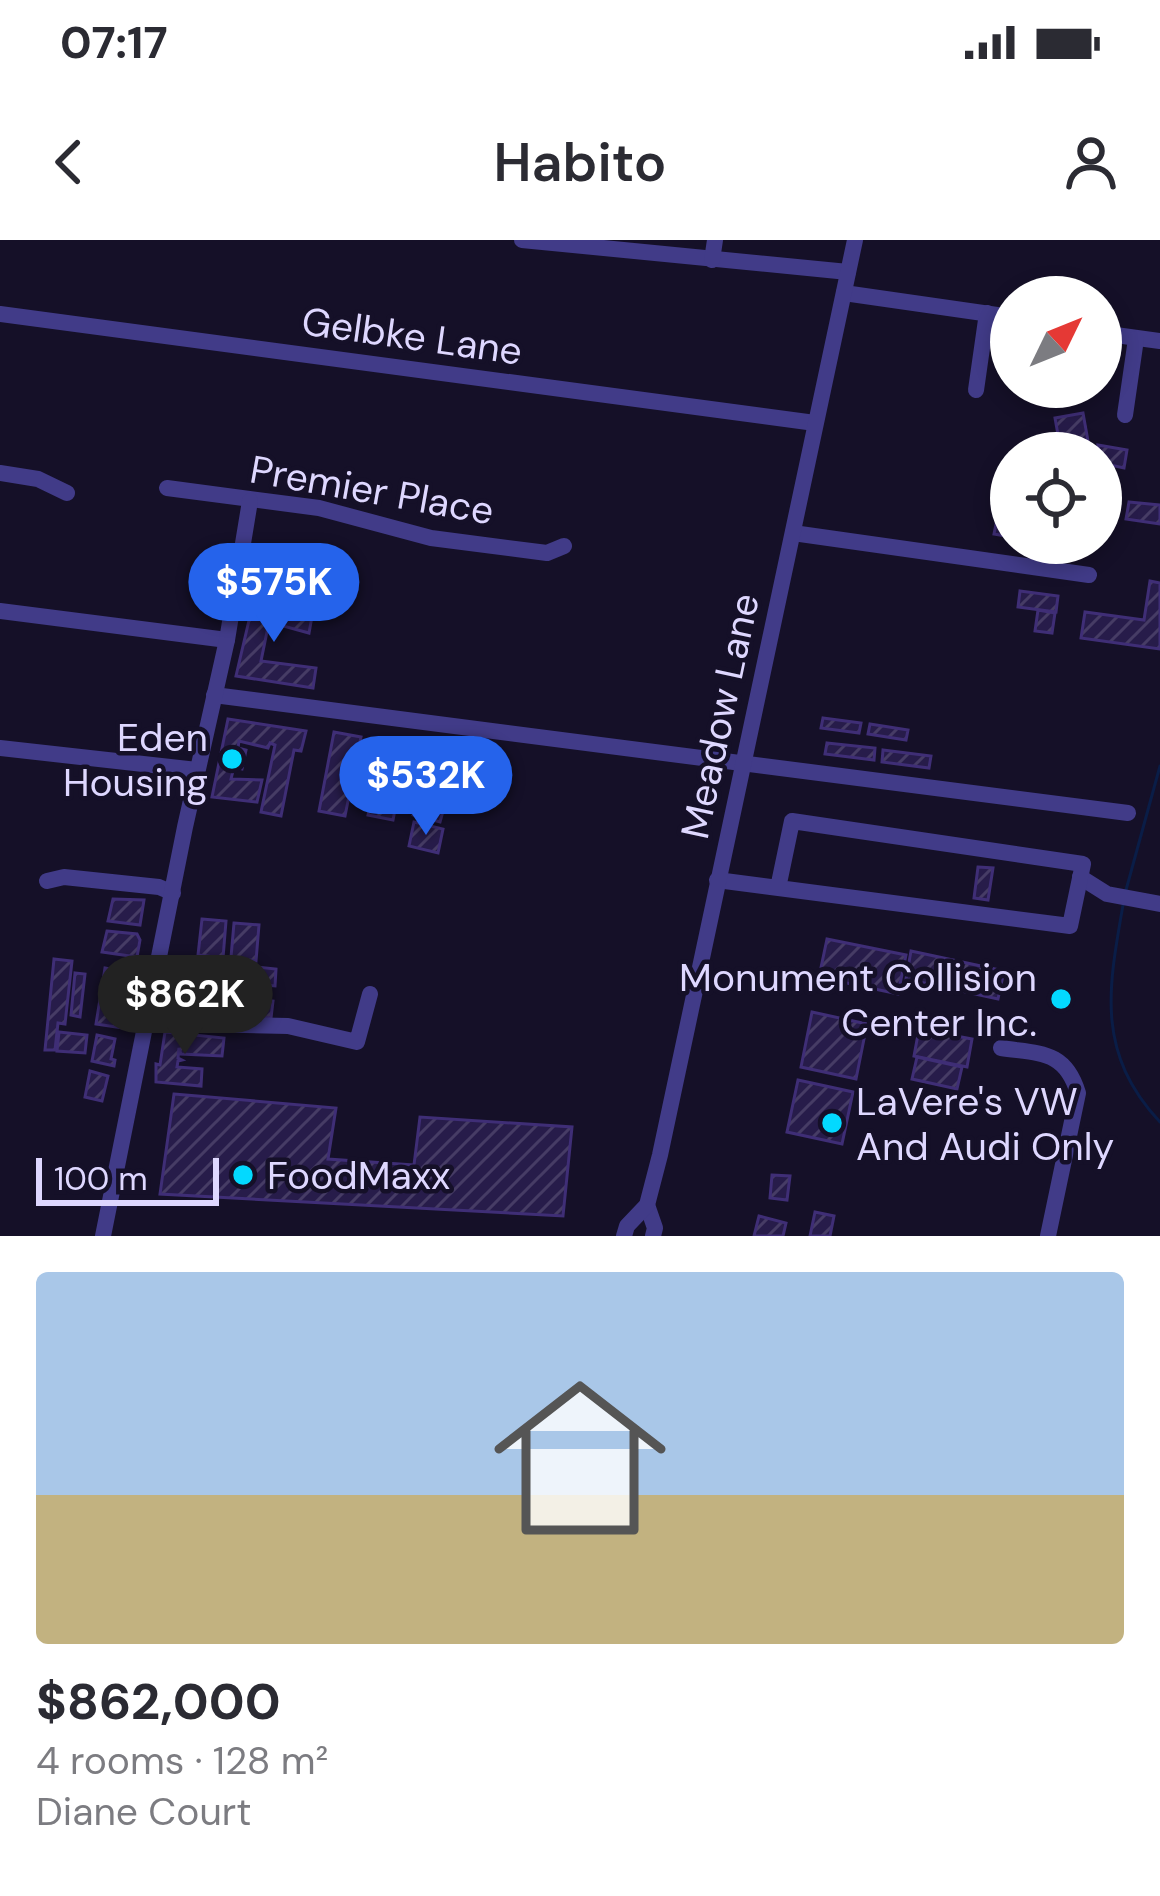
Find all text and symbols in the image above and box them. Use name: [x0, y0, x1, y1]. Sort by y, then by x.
text: 07:17: [60, 13, 168, 72]
text: Habito: [494, 127, 666, 198]
icon: back: [36, 129, 102, 195]
icon: person: [1058, 129, 1124, 195]
north arrow: [990, 276, 1122, 408]
map controls: [990, 276, 1122, 564]
street label: Gelbke Lane: [299, 295, 525, 377]
button: locate: [990, 432, 1122, 564]
street label: Premier Place: [246, 443, 498, 537]
pin: $575K: [190, 543, 358, 645]
text: $575K: [215, 556, 333, 607]
street label: Meadow Lane: [669, 589, 771, 843]
place label: Eden Housing: [63, 712, 208, 808]
pin: $532K: [342, 736, 510, 838]
marker: Eden Housing: [219, 746, 245, 772]
text: $532K: [366, 749, 486, 800]
place label: Monument Collision Center Inc.: [679, 952, 1037, 1048]
pin: $862K: [101, 955, 269, 1057]
text: $862K: [125, 968, 245, 1019]
marker: Monument Collision Center Inc.: [1048, 986, 1074, 1012]
place label: LaVere's VW And Audi Only: [856, 1076, 1114, 1172]
marker: LaVere's VW And Audi Only: [819, 1110, 845, 1136]
place label: FoodMaxx: [267, 1150, 450, 1201]
scale bar: [36, 1152, 219, 1205]
text: 100 m: [54, 1157, 148, 1200]
marker: FoodMaxx: [230, 1162, 256, 1188]
icon: home: [472, 1350, 688, 1566]
text: $862,000: [36, 1668, 281, 1735]
text: 4 rooms · 128 m²: [36, 1735, 328, 1786]
text: Diane Court: [36, 1786, 251, 1837]

